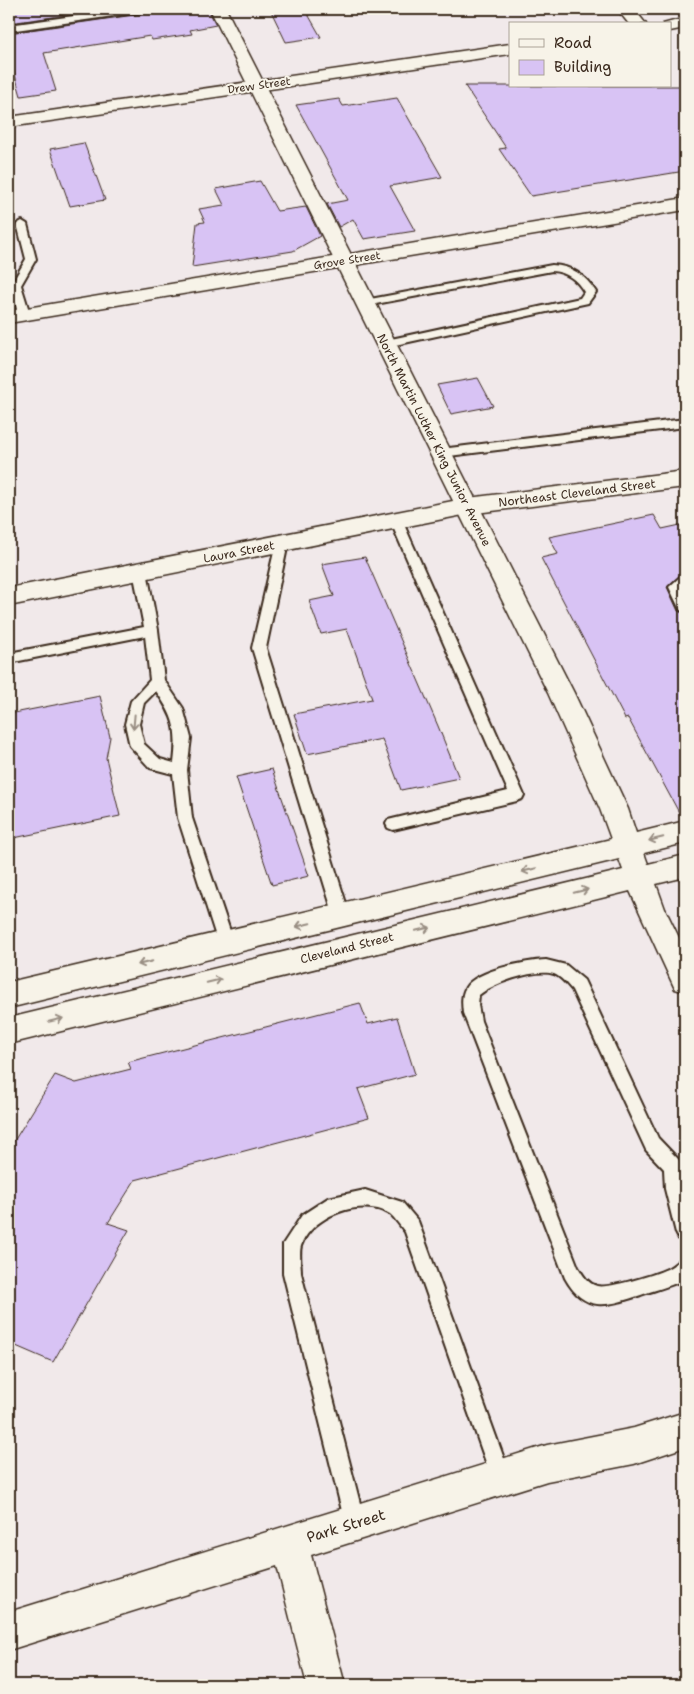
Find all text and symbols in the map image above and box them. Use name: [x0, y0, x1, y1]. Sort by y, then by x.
legend: [509, 22, 672, 88]
text: Road: [554, 33, 592, 53]
text: Building: [554, 57, 611, 77]
street label: Drew Street: [227, 74, 292, 97]
street label: Grove Street: [313, 248, 382, 273]
street label: North Martin Luther King Junior Avenue: [373, 331, 495, 549]
street label: Northeast Cleveland Street: [497, 475, 657, 511]
street label: Laura Street: [202, 537, 276, 567]
one-way arrow: [129, 713, 139, 729]
one-way arrow: [649, 835, 665, 844]
one-way arrow: [521, 865, 537, 875]
one-way arrow: [572, 886, 588, 895]
one-way arrow: [295, 921, 311, 930]
one-way arrow: [414, 924, 430, 933]
street label: Cleveland Street: [299, 929, 395, 967]
one-way arrow: [137, 959, 153, 968]
one-way arrow: [205, 976, 221, 985]
one-way arrow: [48, 1014, 64, 1024]
street label: Park Street: [304, 1505, 388, 1547]

